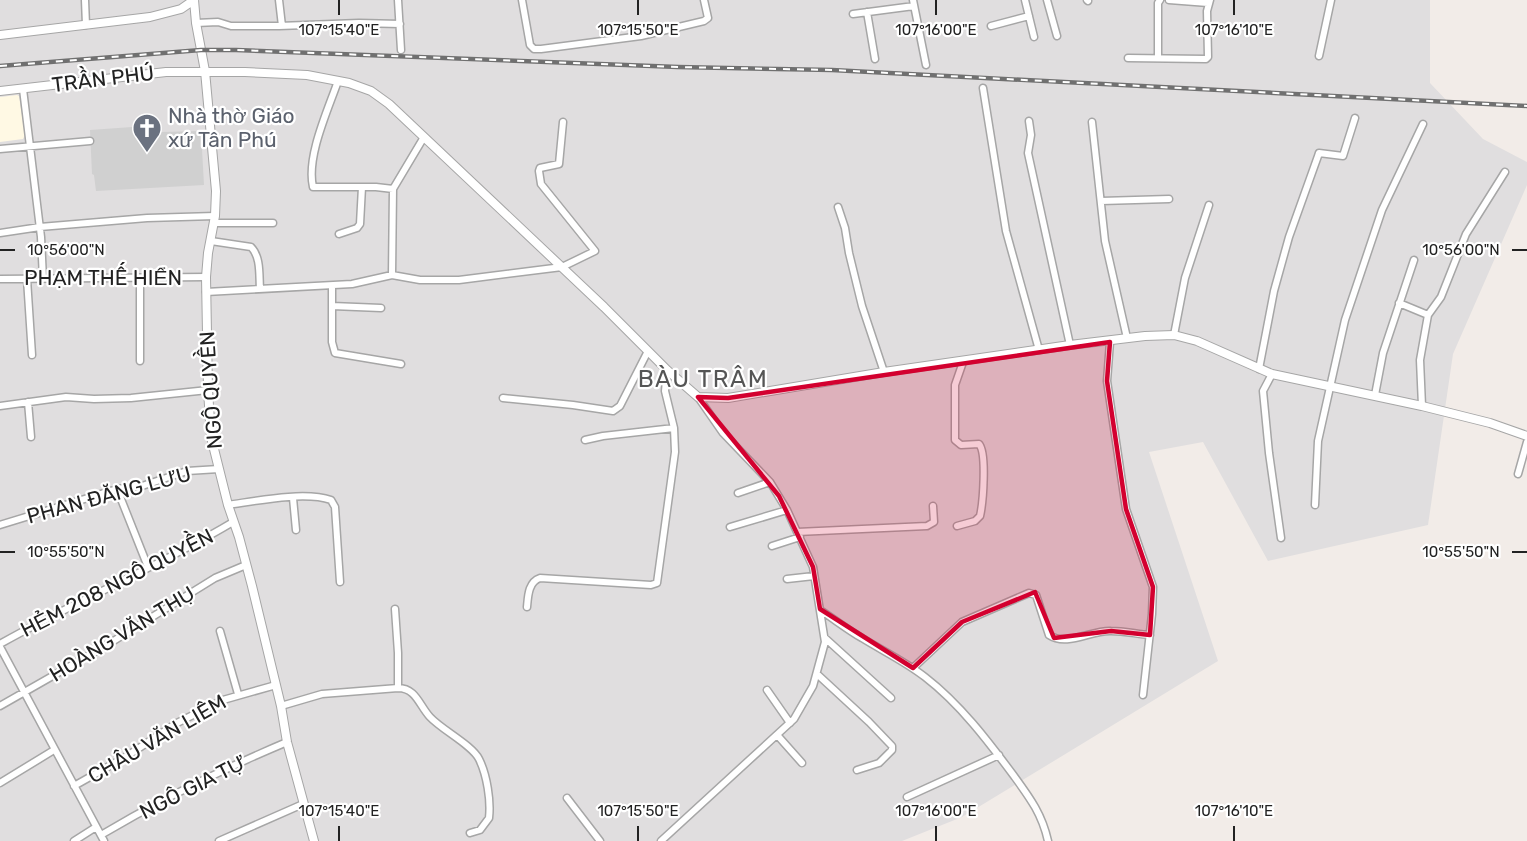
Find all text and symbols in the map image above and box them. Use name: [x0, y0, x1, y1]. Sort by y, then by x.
text: 107°15'40"E: [299, 21, 379, 39]
text: 107°15'50"E: [597, 21, 679, 39]
text: 107°16'00"E: [895, 21, 977, 39]
text: 107°16'10"E: [1195, 21, 1273, 39]
street label: TRẦN PHÚ: [50, 57, 156, 97]
place label: Nhà thờ Giáo xứ Tân Phú: [168, 103, 295, 152]
church icon: Nhà thờ Giáo xứ Tân Phú: [131, 112, 163, 154]
text: 10°56'00"N: [27, 241, 105, 259]
text: 10°56'00"N: [1422, 241, 1500, 259]
street label: PHẠM THẾ HIỂN: [24, 262, 182, 290]
street label: NGÔ QUYỀN: [191, 330, 227, 450]
district label: BÀU TRÂM: [638, 365, 768, 393]
street label: PHAN ĐĂNG LƯU: [24, 461, 194, 528]
street label: HẺM 208 NGÔ QUYỀN: [15, 520, 217, 642]
text: 10°55'50"N: [27, 543, 105, 561]
text: 10°55'50"N: [1422, 543, 1500, 561]
street label: HOÀNG VĂN THỤ: [45, 580, 199, 687]
street label: CHÂU VĂN LIÊM: [83, 689, 230, 788]
street label: NGÔ GIA TỰ: [135, 749, 250, 824]
text: 107°15'40"E: [299, 802, 379, 820]
text: 107°15'50"E: [597, 802, 679, 820]
text: 107°16'00"E: [895, 802, 977, 820]
text: 107°16'10"E: [1195, 802, 1273, 820]

